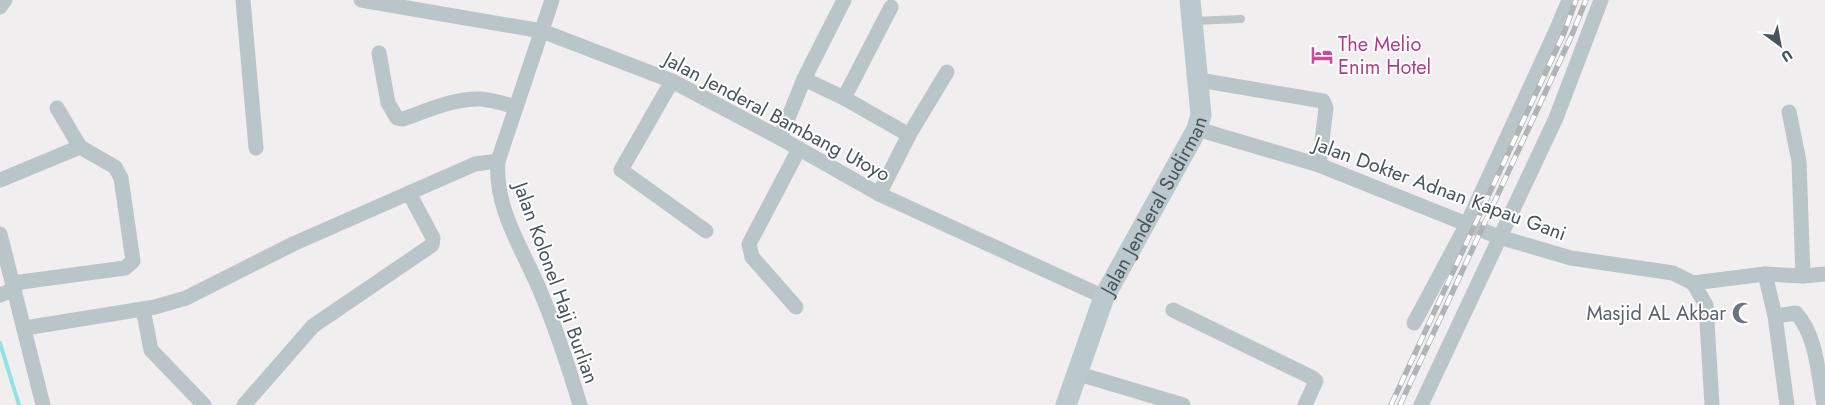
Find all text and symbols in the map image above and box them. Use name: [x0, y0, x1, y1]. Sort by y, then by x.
north arrow: [1755, 20, 1805, 70]
place label: The Melio Enim Hotel: [1338, 30, 1431, 82]
hotel icon: The Melio Enim Hotel: [1309, 42, 1335, 68]
street label: Jalan Jenderal Bambang Utoyo: [656, 44, 895, 189]
text: U: [1777, 45, 1796, 67]
street label: Jalan Jenderal Sudirman: [1092, 113, 1214, 303]
street label: Jalan Dokter Adnan Kapau Gani: [1307, 129, 1570, 248]
street label: Jalan Kolonel Haji Burlian: [505, 175, 606, 388]
place label: Masjid AL Akbar: [1586, 299, 1726, 328]
mosque icon: Masjid AL Akbar: [1730, 300, 1756, 326]

